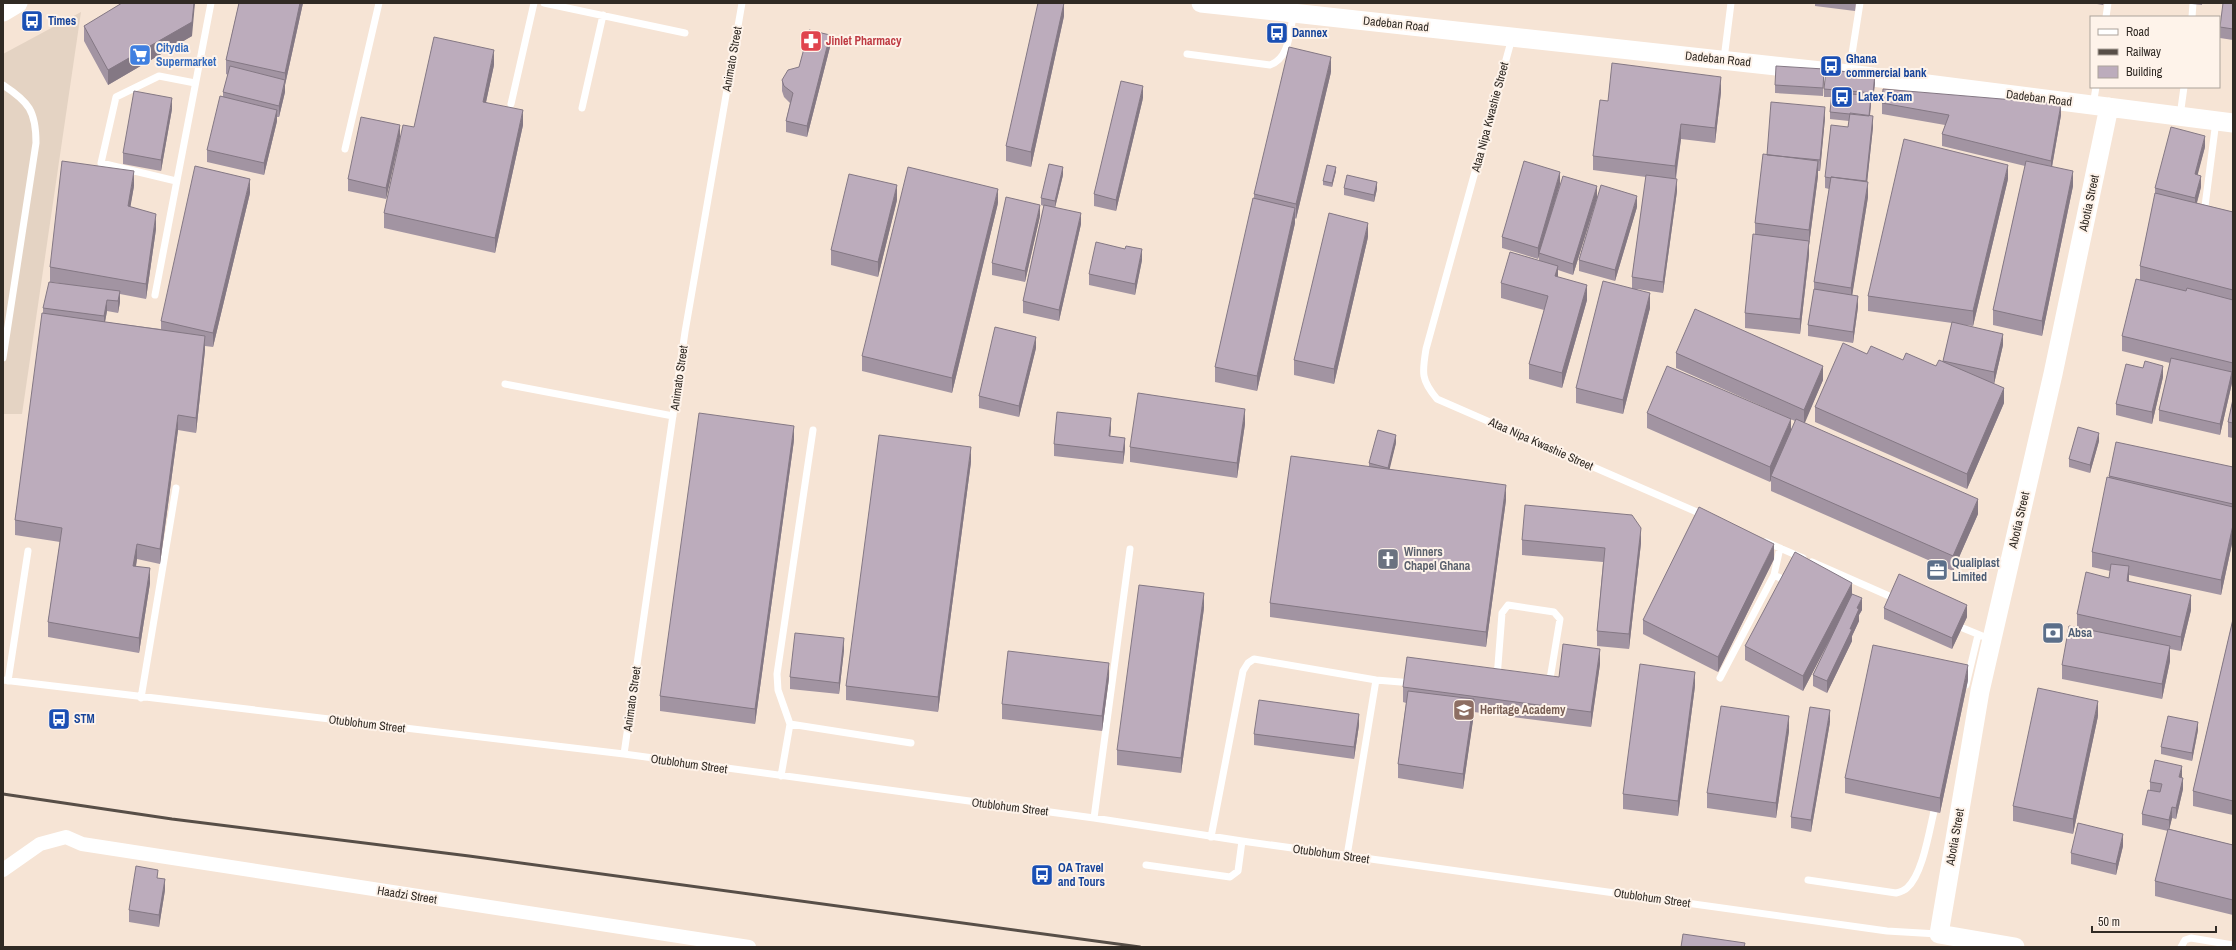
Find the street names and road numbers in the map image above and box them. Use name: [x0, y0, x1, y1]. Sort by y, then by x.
street label: Dadeban Road: [1362, 13, 1430, 35]
street label: Animato Street: [718, 25, 746, 94]
street label: Dadeban Road: [1684, 48, 1752, 70]
street label: Ataa Nipa Kwashie Street: [1467, 60, 1512, 175]
street label: Dadeban Road: [2005, 86, 2073, 110]
street label: Abotia Street: [2075, 173, 2103, 234]
street label: Animato Street: [666, 344, 692, 413]
street label: Ataa Nipa Kwashie Street: [1485, 413, 1596, 474]
street label: Abotia Street: [2005, 490, 2033, 551]
street label: Animato Street: [619, 665, 645, 734]
street label: Otublohum Street: [328, 711, 407, 737]
street label: Otublohum Street: [650, 751, 729, 777]
street label: Otublohum Street: [971, 794, 1050, 820]
street label: Abotia Street: [1942, 807, 1968, 868]
street label: Otublohum Street: [1292, 841, 1371, 867]
street label: Haadzi Street: [376, 882, 438, 908]
street label: Otublohum Street: [1613, 885, 1692, 911]

